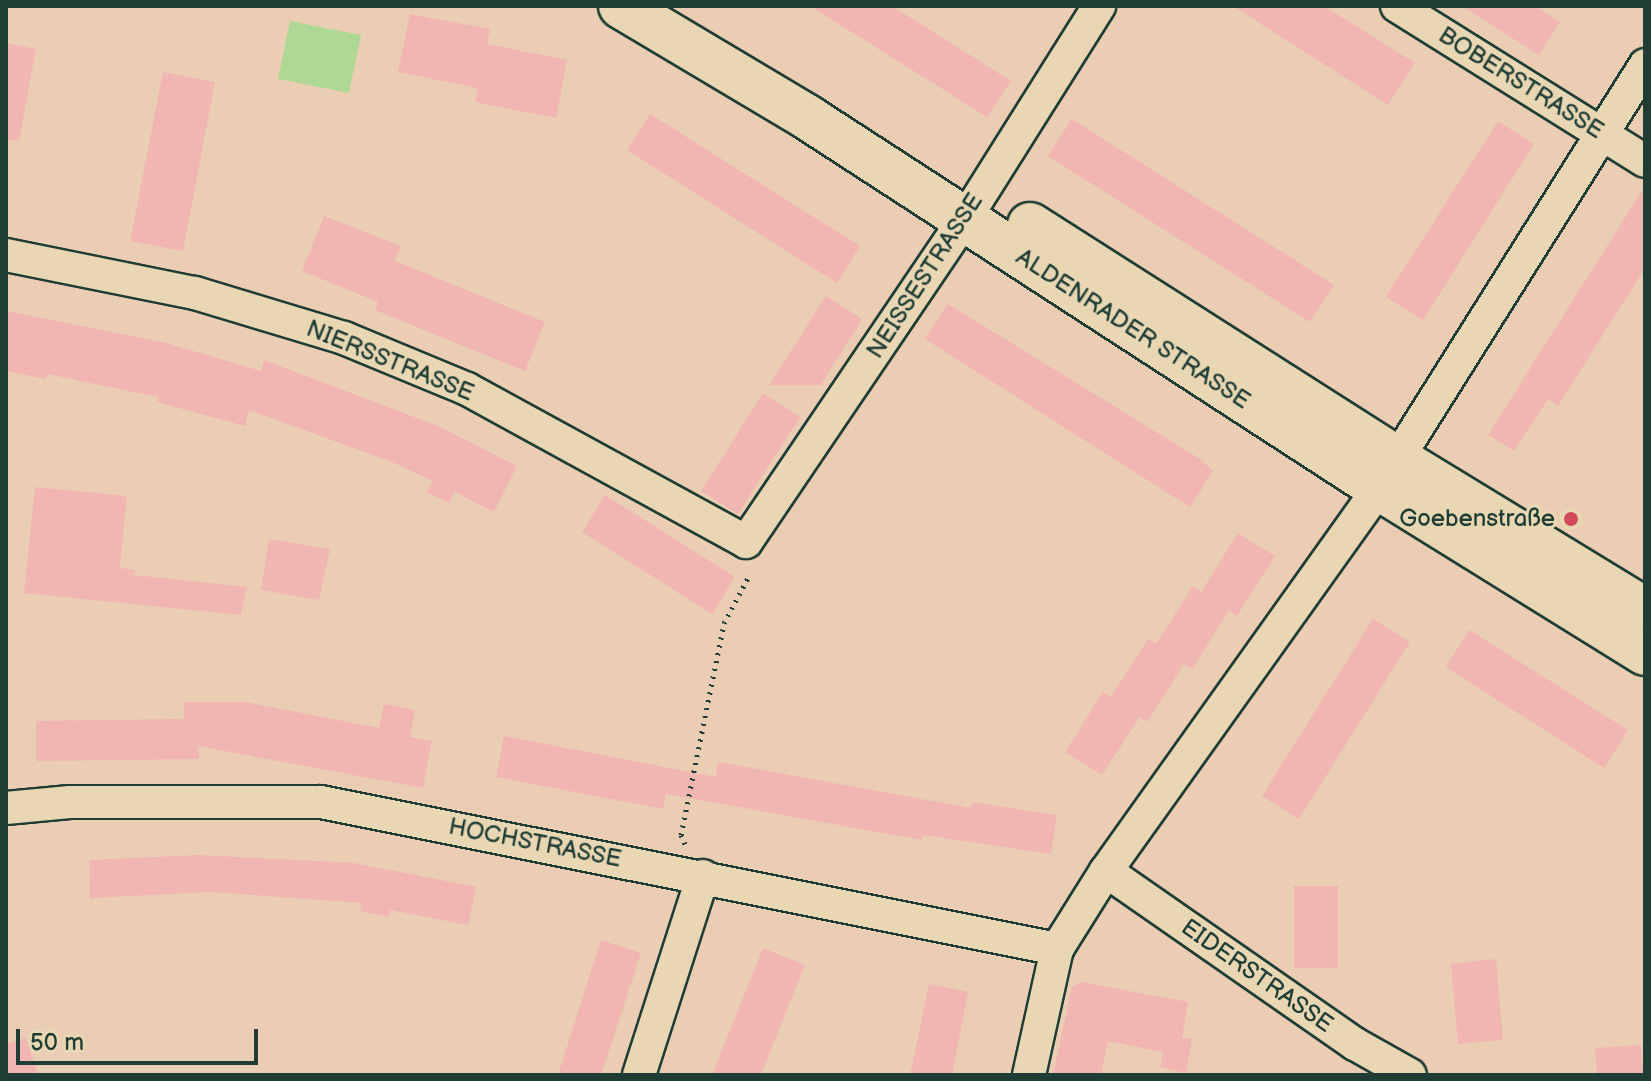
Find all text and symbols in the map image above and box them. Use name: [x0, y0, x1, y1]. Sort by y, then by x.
street label: BOBERSTRASSE: [1433, 21, 1609, 145]
street label: NEISSESTRASSE: [861, 188, 989, 364]
street label: ALDENRADER STRASSE: [1010, 242, 1256, 416]
street label: NIERSSTRASSE: [302, 314, 478, 408]
place label: Goebenstraße: [1399, 505, 1555, 533]
marker: Goebenstraße: [1562, 510, 1580, 528]
street label: HOCHSTRASSE: [446, 812, 624, 874]
street label: EIDERSTRASSE: [1176, 913, 1338, 1039]
scale bar: [20, 1013, 262, 1063]
text: 50 m: [30, 1028, 84, 1057]

